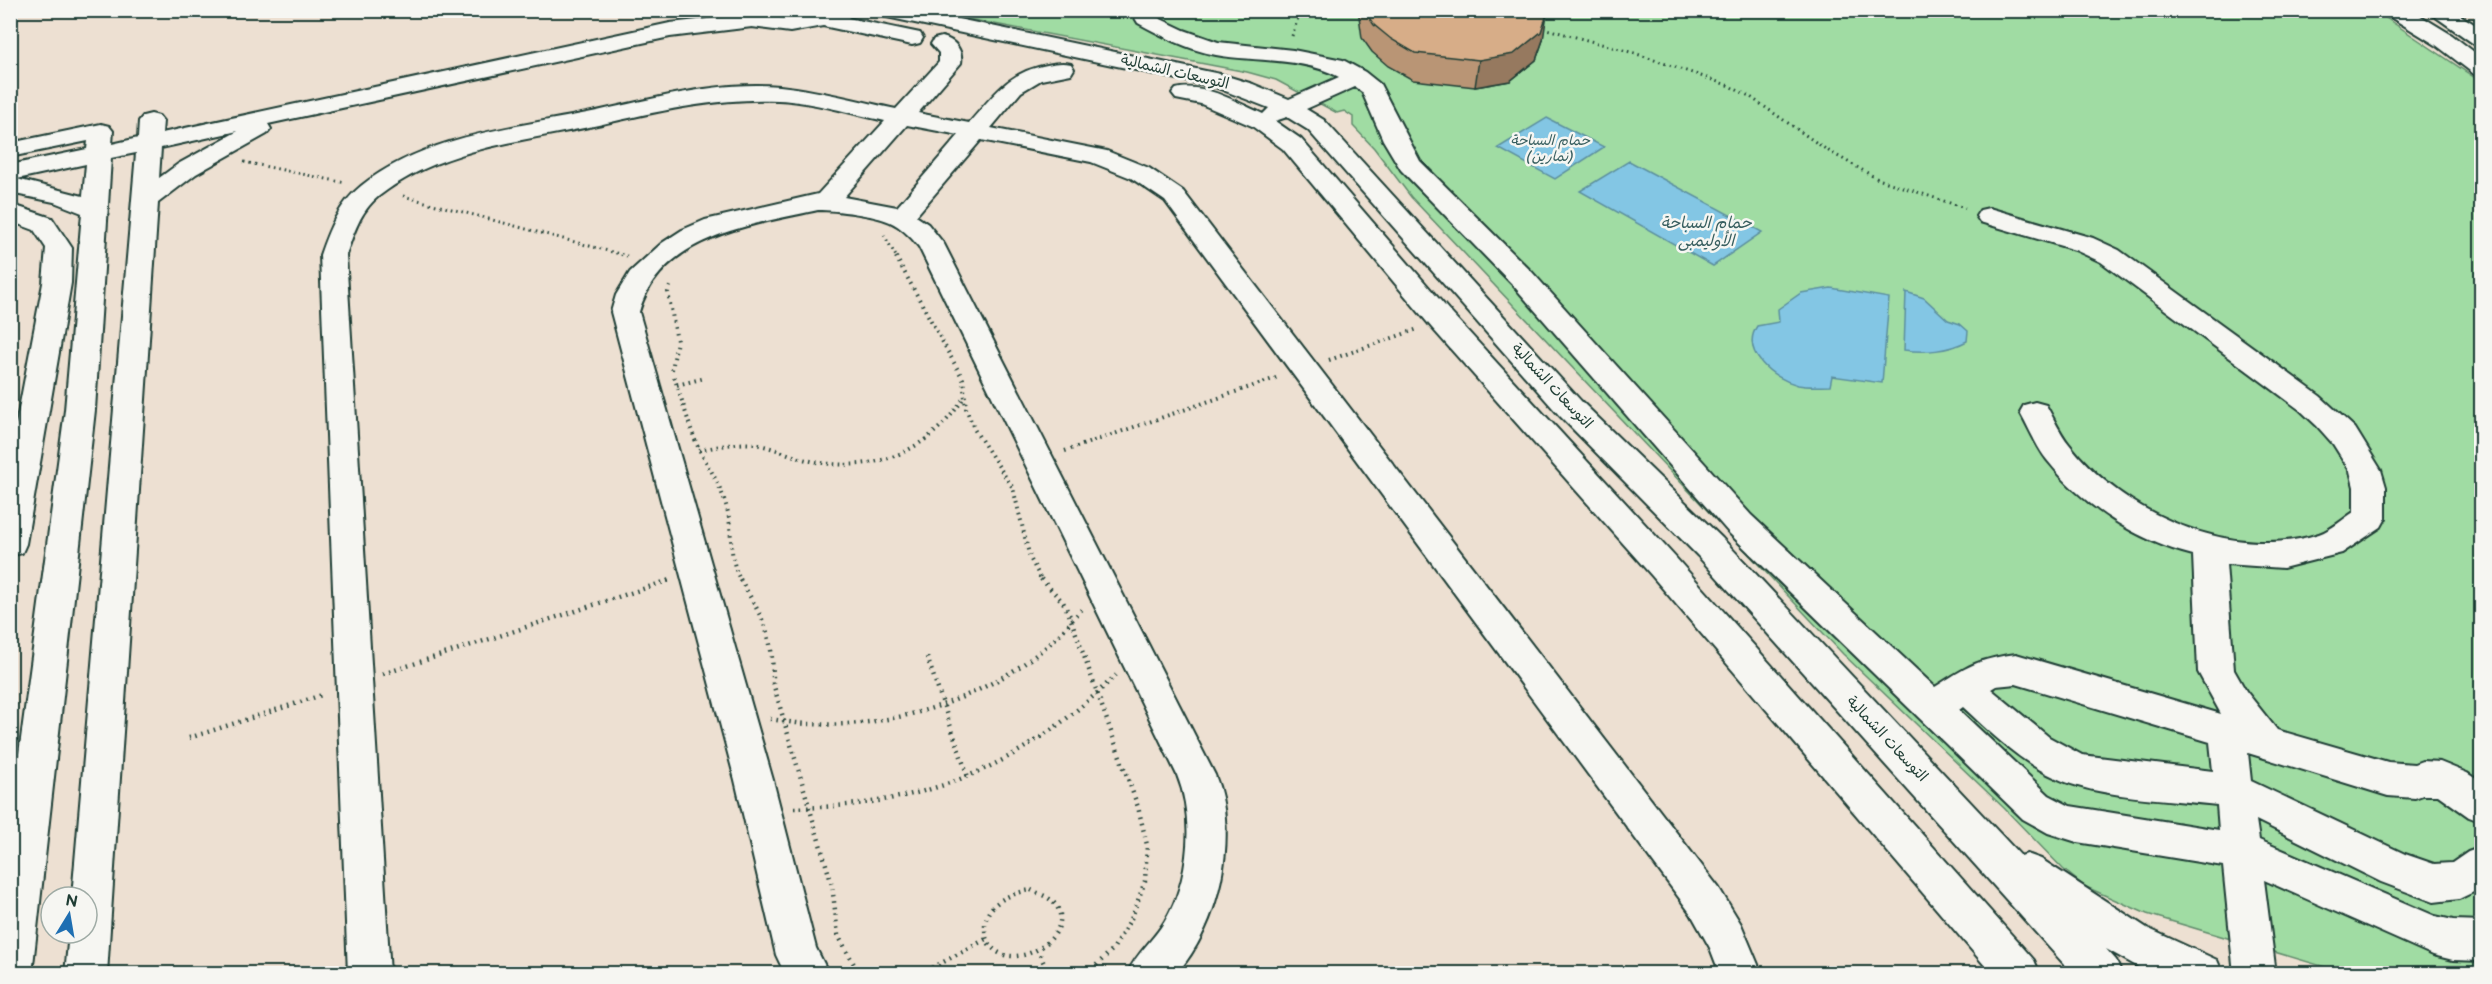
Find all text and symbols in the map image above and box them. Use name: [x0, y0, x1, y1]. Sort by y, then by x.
street label: التوسعات الشمالية: [1119, 50, 1231, 94]
water label: حمام السباحة (تمارين): [1510, 132, 1590, 165]
water label: حمام السباحة الأوليمبى: [1661, 214, 1753, 251]
street label: التوسعات الشمالية: [1507, 339, 1597, 433]
street label: التوسعات الشمالية: [1842, 692, 1932, 786]
north arrow: [39, 885, 99, 945]
text: N: [64, 891, 79, 912]

